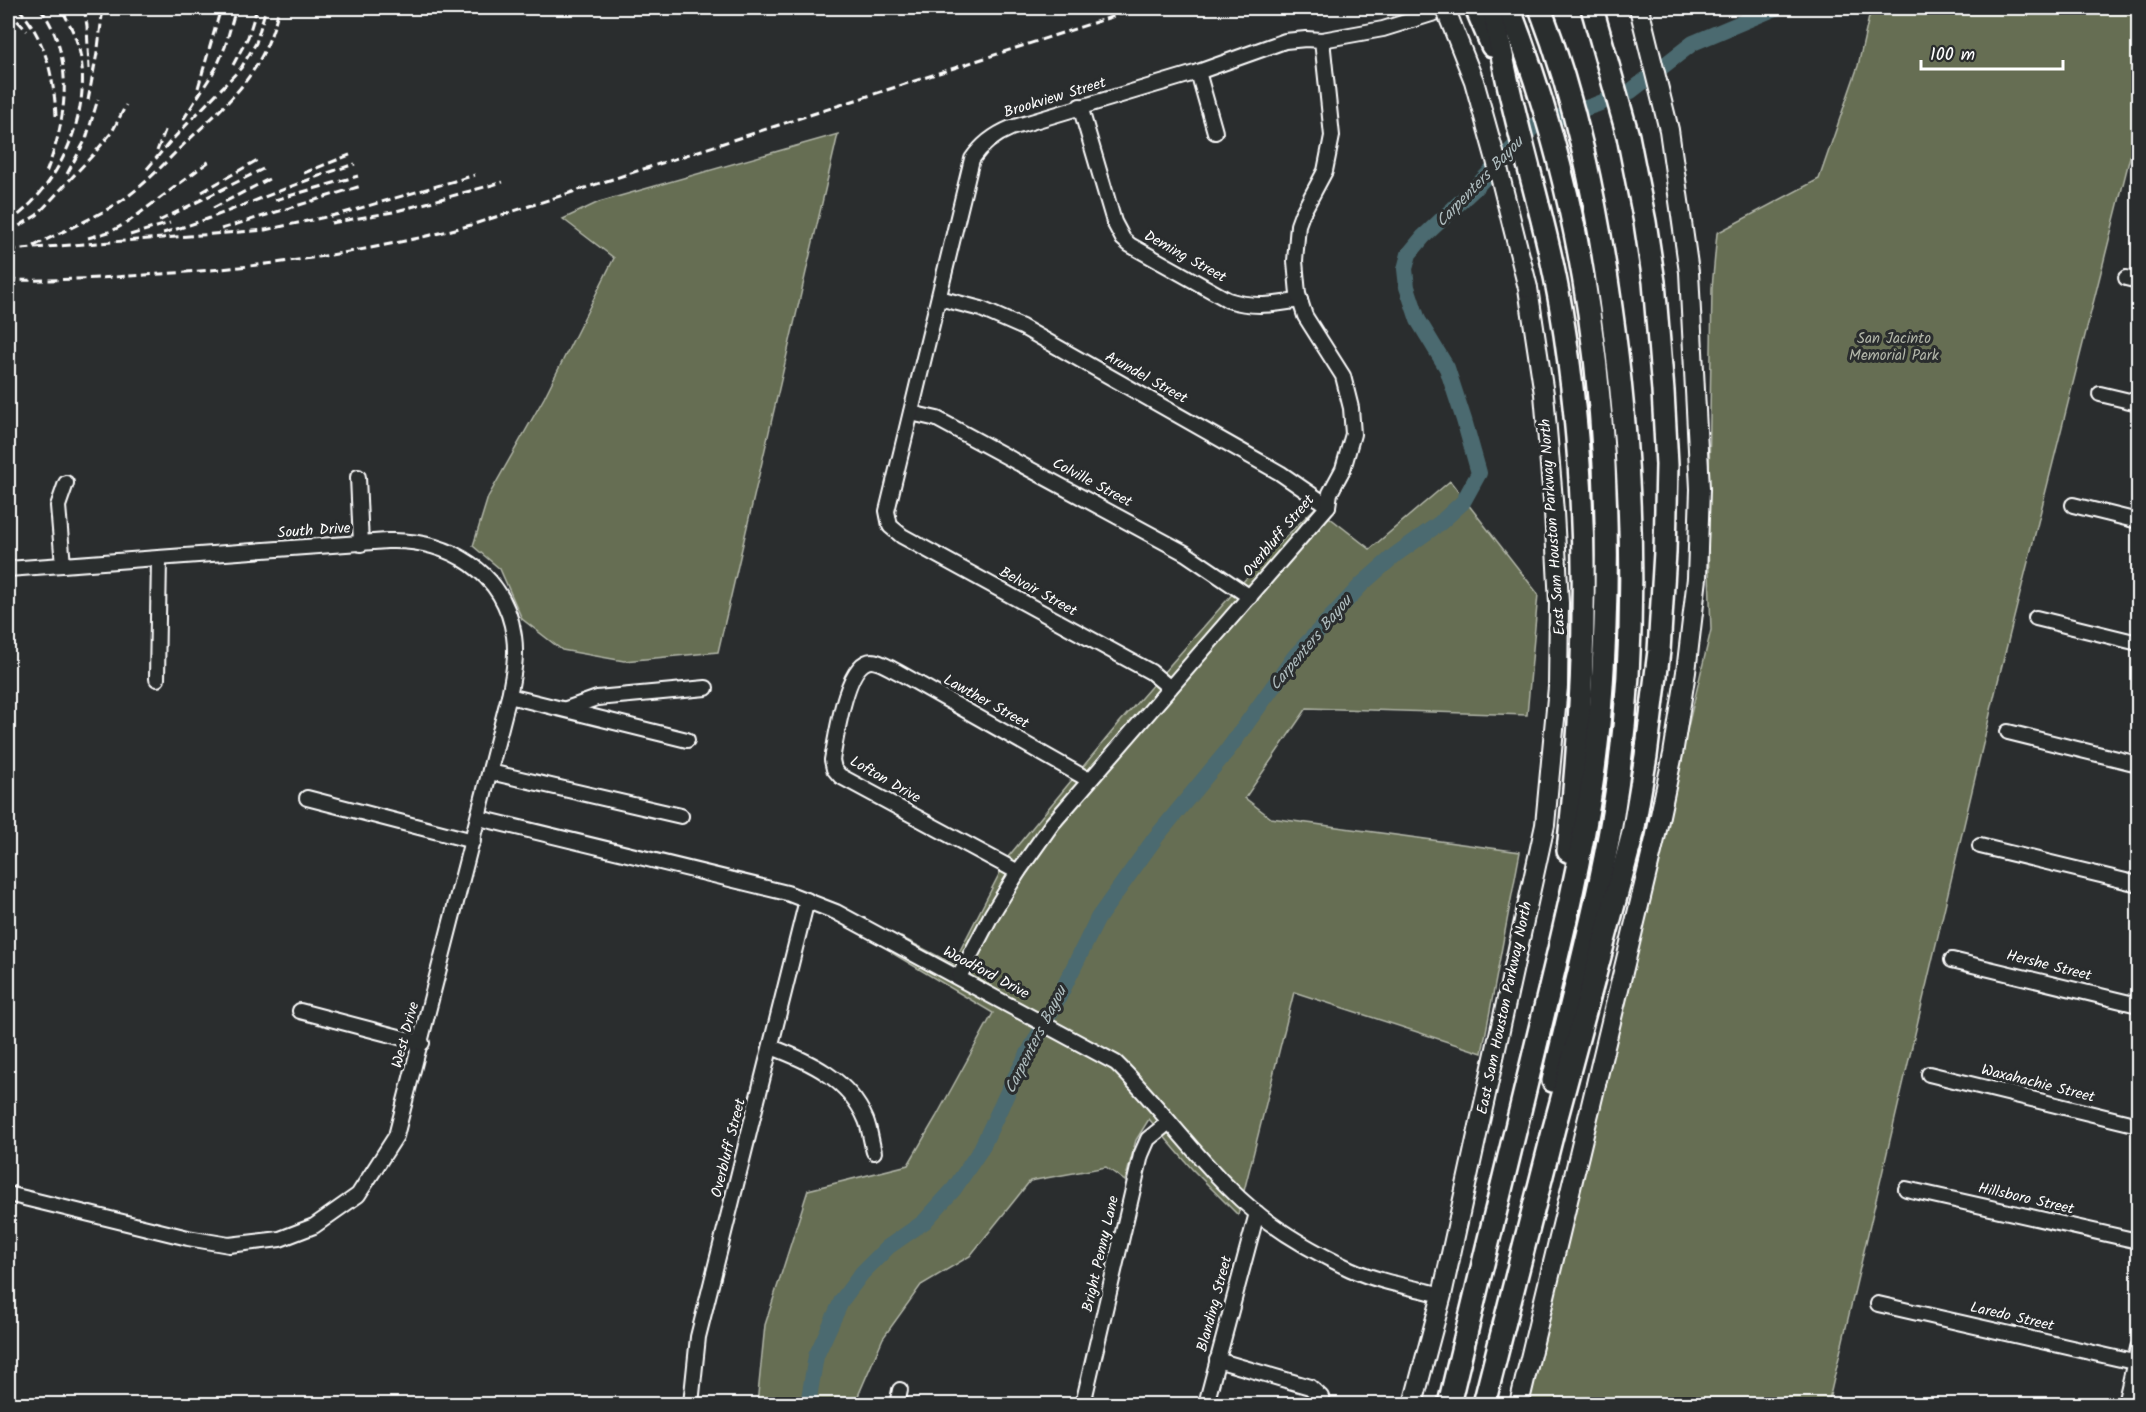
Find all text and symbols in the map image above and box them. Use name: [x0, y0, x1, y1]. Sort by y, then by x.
scale bar: [1921, 33, 2064, 71]
text: 100 m: [1930, 41, 1975, 70]
street label: Brookview Street: [1001, 71, 1109, 125]
water label: Carpenters Bayou: [1430, 129, 1532, 233]
street label: Deming Street: [1139, 224, 1231, 290]
park label: San Jacinto Memorial Park: [1849, 327, 1940, 368]
street label: Arundel Street: [1100, 345, 1192, 411]
street label: East Sam Houston Parkway North: [1533, 418, 1573, 636]
street label: Colville Street: [1048, 452, 1136, 514]
street label: Overbluff Street: [1237, 489, 1321, 583]
street label: South Drive: [277, 516, 352, 546]
street label: Belvoir Street: [995, 561, 1081, 623]
water label: Carpenters Bayou: [1264, 588, 1360, 696]
street label: Lawther Street: [939, 668, 1034, 736]
street label: Lofton Drive: [845, 750, 925, 810]
street label: East Sam Houston Parkway North: [1471, 899, 1539, 1117]
street label: Woodford Drive: [938, 940, 1034, 1006]
street label: Hershe Street: [2004, 944, 2094, 988]
water label: Carpenters Bayou: [998, 980, 1075, 1098]
street label: West Drive: [386, 999, 426, 1071]
street label: Waxahachie Street: [1979, 1058, 2098, 1110]
street label: Overbluff Street: [705, 1096, 753, 1200]
street label: Hillsboro Street: [1976, 1176, 2077, 1222]
street label: Bright Penny Lane: [1076, 1193, 1126, 1315]
street label: Blanding Street: [1191, 1253, 1239, 1355]
street label: Laredo Street: [1968, 1296, 2056, 1338]

